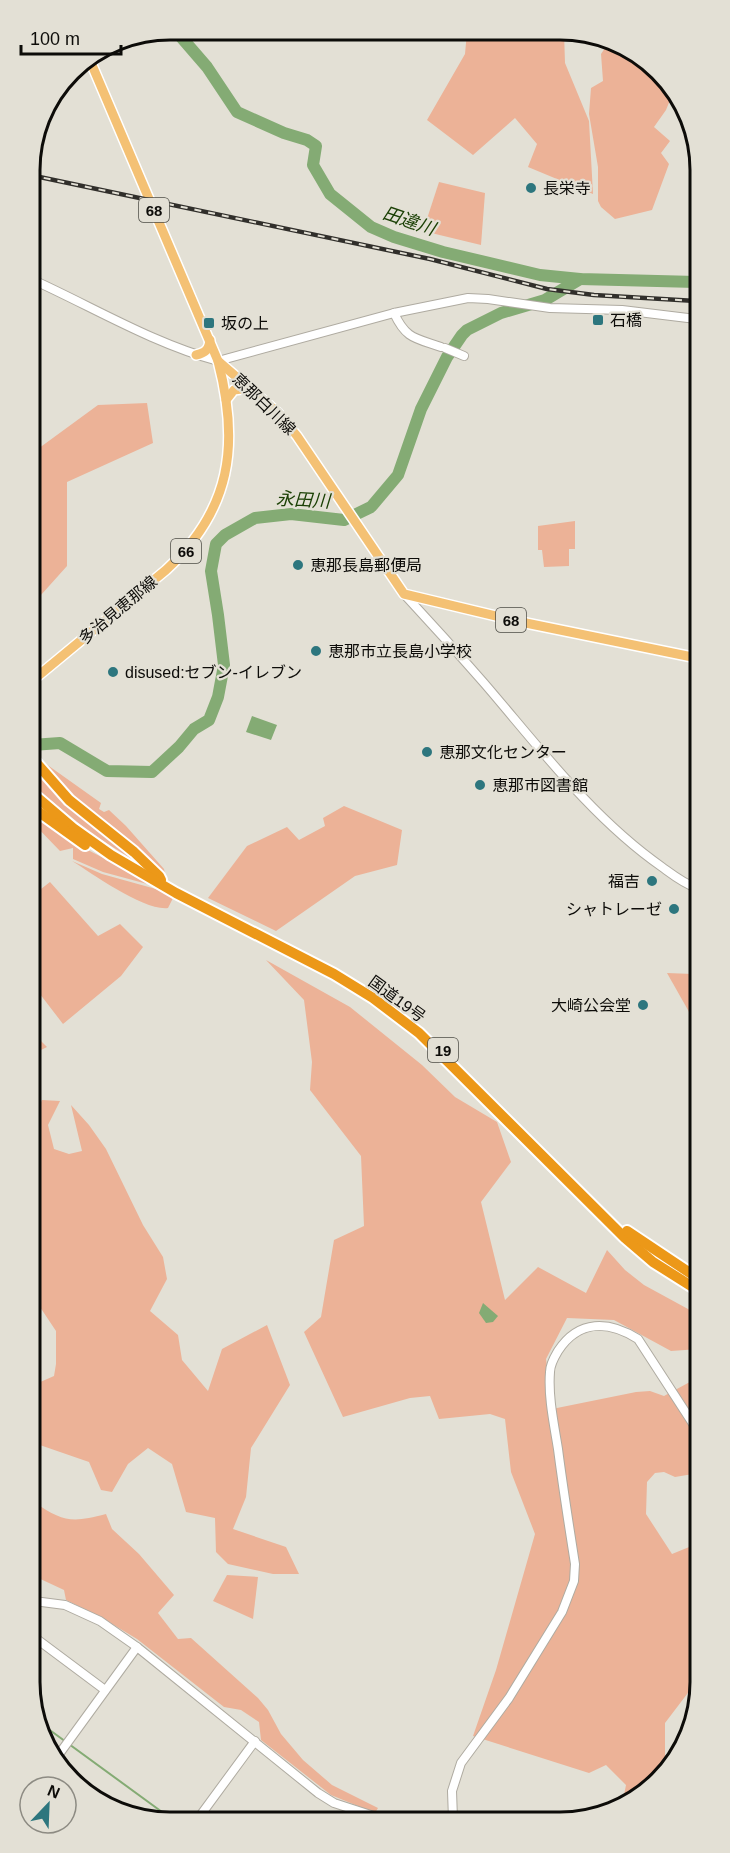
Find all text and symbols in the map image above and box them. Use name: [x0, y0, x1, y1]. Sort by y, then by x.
scale bar: [21, 18, 122, 56]
text: 100 m: [30, 29, 80, 49]
place label: 長栄寺: [543, 180, 591, 197]
marker: 長栄寺: [524, 181, 538, 195]
road number: 68: [139, 198, 169, 222]
water label: 田違川: [380, 203, 440, 240]
place label: 石橋: [610, 312, 642, 329]
marker: 石橋: [591, 313, 605, 327]
place label: 坂の上: [221, 315, 269, 332]
marker: 坂の上: [202, 316, 216, 330]
street label: 恵那白川線: [229, 370, 299, 438]
water label: 永田川: [276, 489, 332, 512]
road number: 66: [171, 539, 201, 563]
place label: 恵那長島郵便局: [310, 557, 422, 574]
marker: 恵那長島郵便局: [291, 558, 305, 572]
street label: 多治見恵那線: [76, 573, 160, 647]
road number: 68: [496, 608, 526, 632]
place label: 恵那市立長島小学校: [328, 643, 472, 660]
marker: 恵那市立長島小学校: [309, 644, 323, 658]
place label: disused:セブン-イレブン: [125, 664, 302, 681]
marker: disused:セブン-イレブン: [106, 665, 120, 679]
place label: 恵那文化センター: [439, 744, 567, 761]
marker: 恵那文化センター: [420, 745, 434, 759]
place label: 恵那市図書館: [492, 777, 588, 794]
marker: 恵那市図書館: [473, 778, 487, 792]
place label: 福吉: [608, 873, 640, 890]
marker: 福吉: [645, 874, 659, 888]
place label: シャトレーゼ: [566, 901, 662, 918]
marker: シャトレーゼ: [667, 902, 681, 916]
street label: 国道19号: [365, 973, 429, 1025]
place label: 大崎公会堂: [551, 997, 631, 1014]
marker: 大崎公会堂: [636, 998, 650, 1012]
road number: 19: [428, 1038, 458, 1062]
north arrow: [18, 1775, 78, 1835]
text: N: [45, 1782, 62, 1802]

